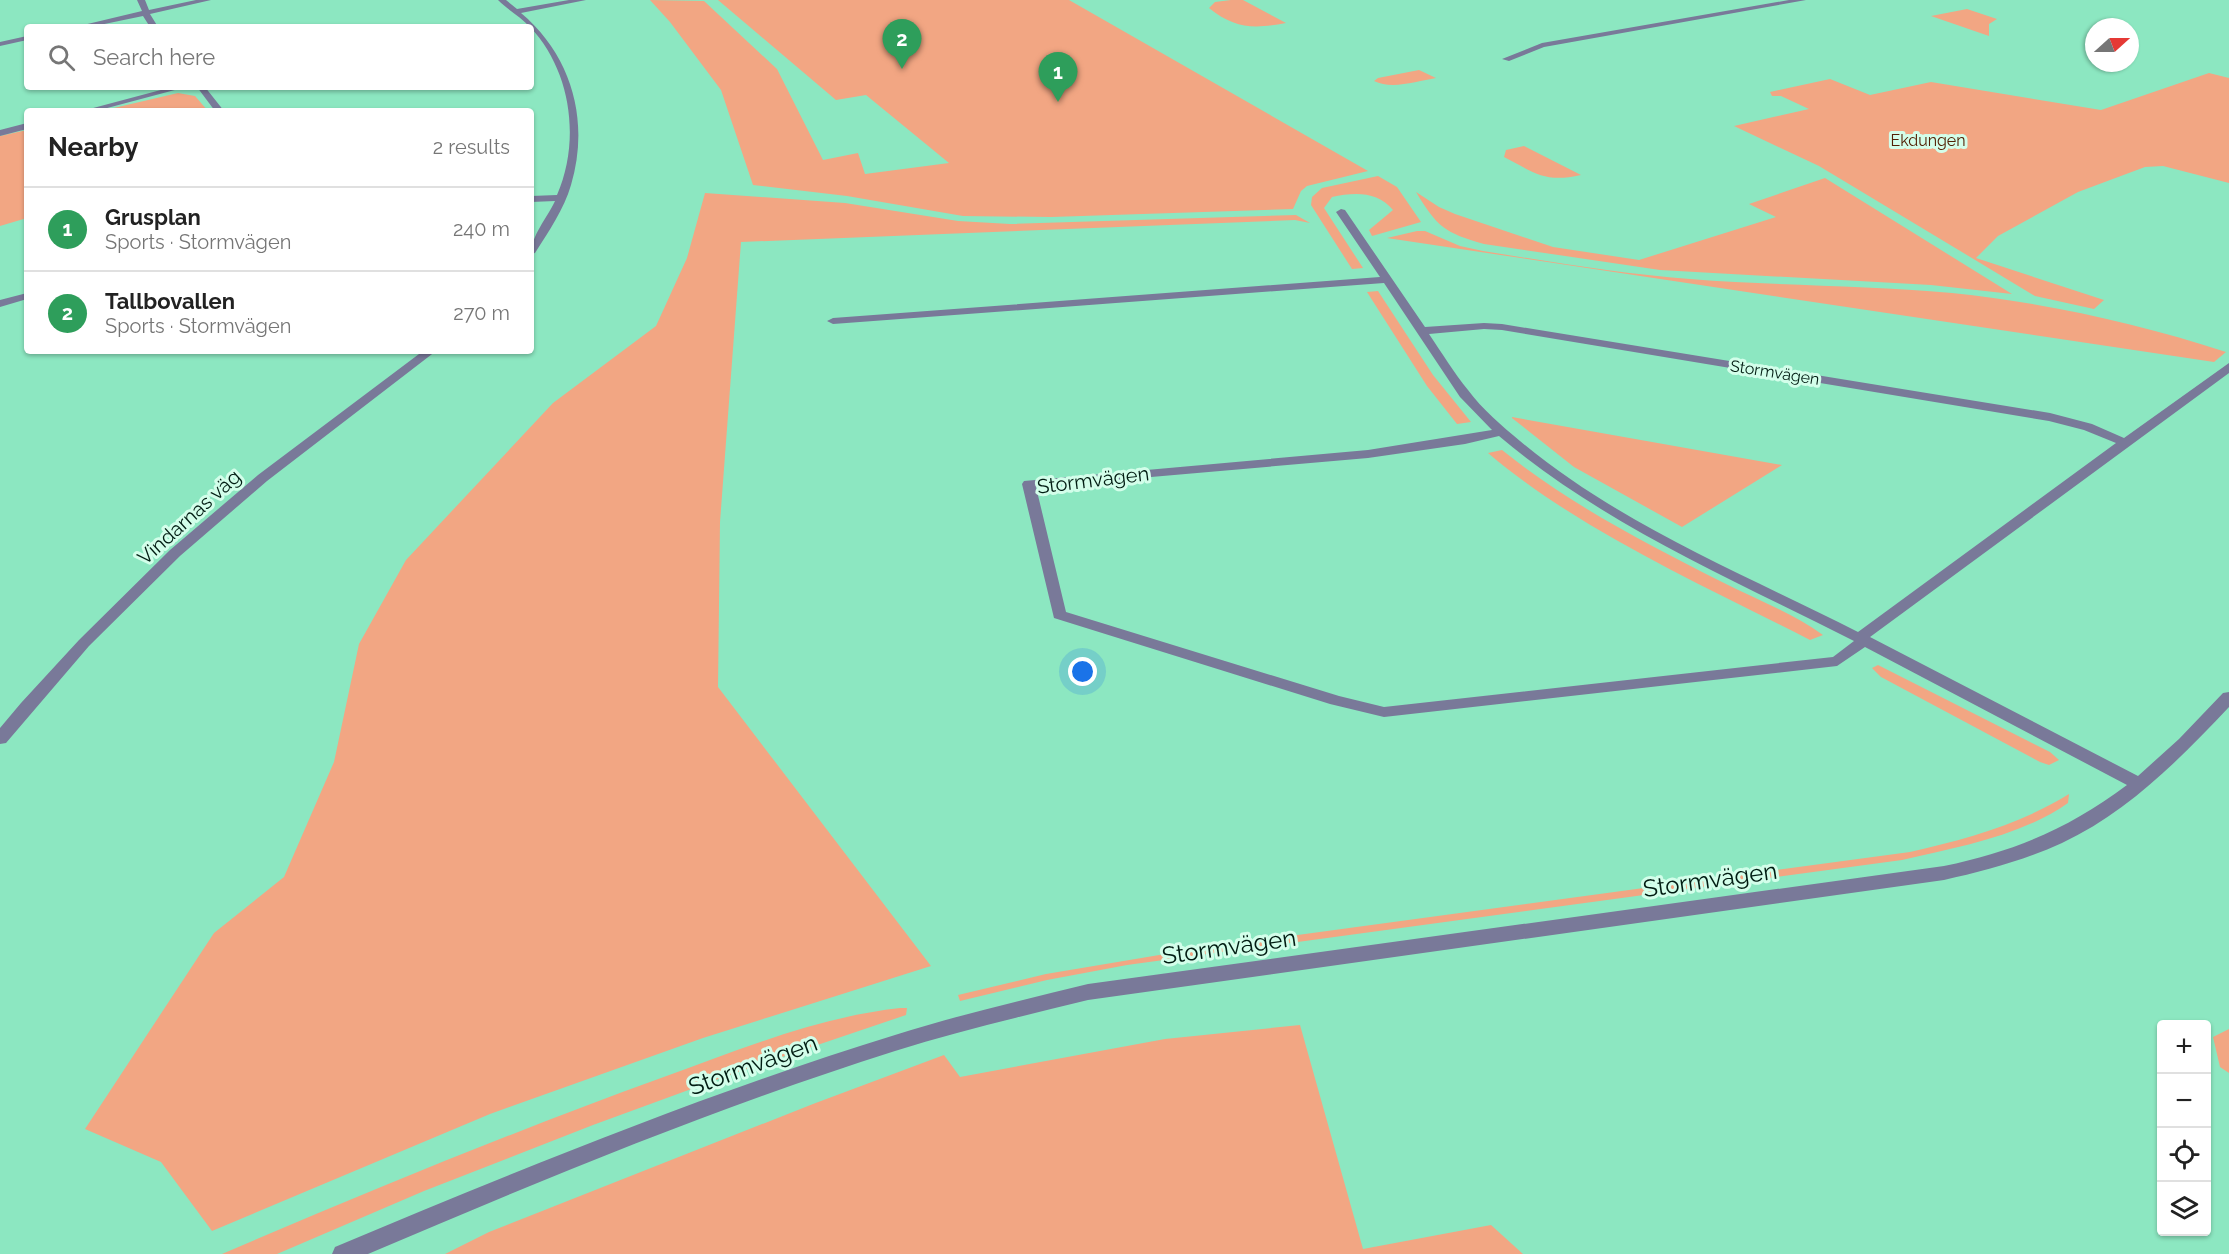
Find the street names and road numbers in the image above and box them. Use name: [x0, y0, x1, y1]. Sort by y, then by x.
street label: Stormvägen: [1729, 356, 1821, 389]
street label: Stormvägen: [1036, 461, 1150, 499]
street label: Vindarnas väg: [133, 464, 245, 570]
street label: Stormvägen: [1641, 856, 1779, 903]
street label: Stormvägen: [1160, 923, 1298, 970]
street label: Stormvägen: [684, 1028, 821, 1101]

